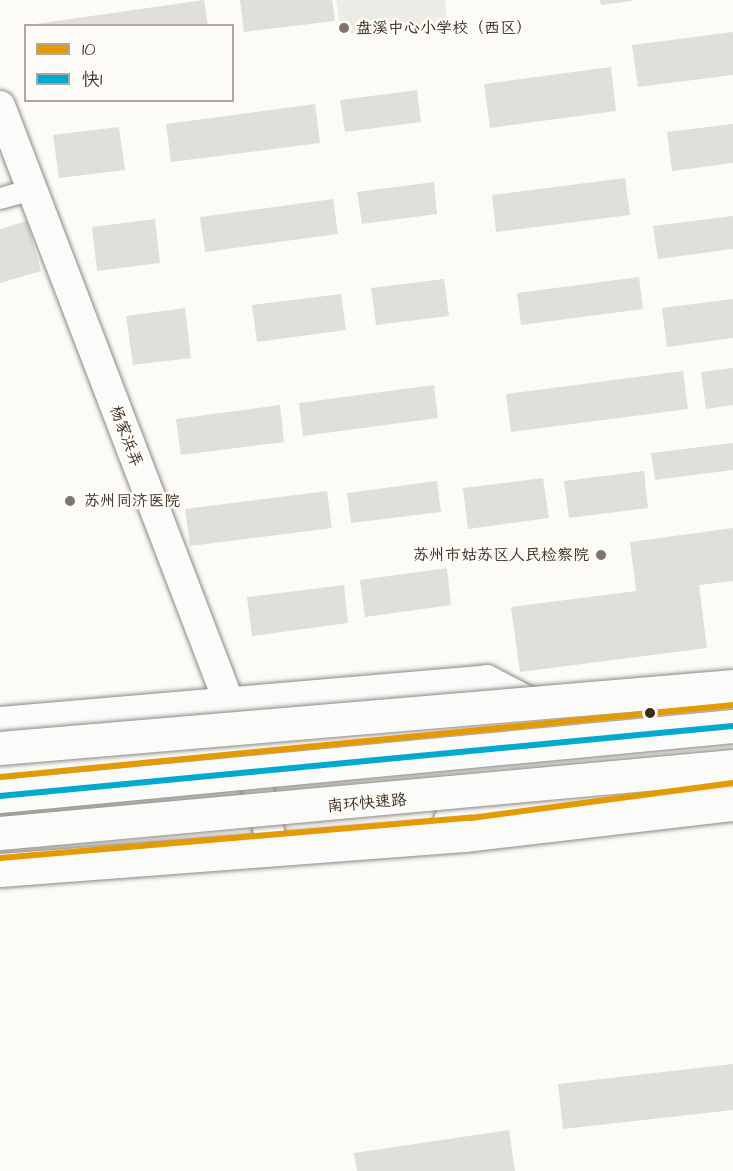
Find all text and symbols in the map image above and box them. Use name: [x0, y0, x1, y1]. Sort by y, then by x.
place label: 盘溪中心小学校（西区）: [356, 18, 532, 38]
marker: 盘溪中心小学校（西区）: [337, 21, 351, 35]
legend: [24, 24, 234, 102]
text: 10: [82, 37, 96, 62]
text: 快1: [82, 67, 102, 92]
street label: 杨家浜弄: [106, 403, 146, 469]
place label: 苏州同济医院: [84, 491, 180, 511]
marker: 苏州同济医院: [61, 492, 79, 510]
place label: 苏州市姑苏区人民检察院: [413, 545, 589, 565]
marker: 苏州市姑苏区人民检察院: [594, 548, 608, 562]
unlabelled marker: [644, 707, 656, 719]
street label: 南环快速路: [326, 790, 408, 816]

